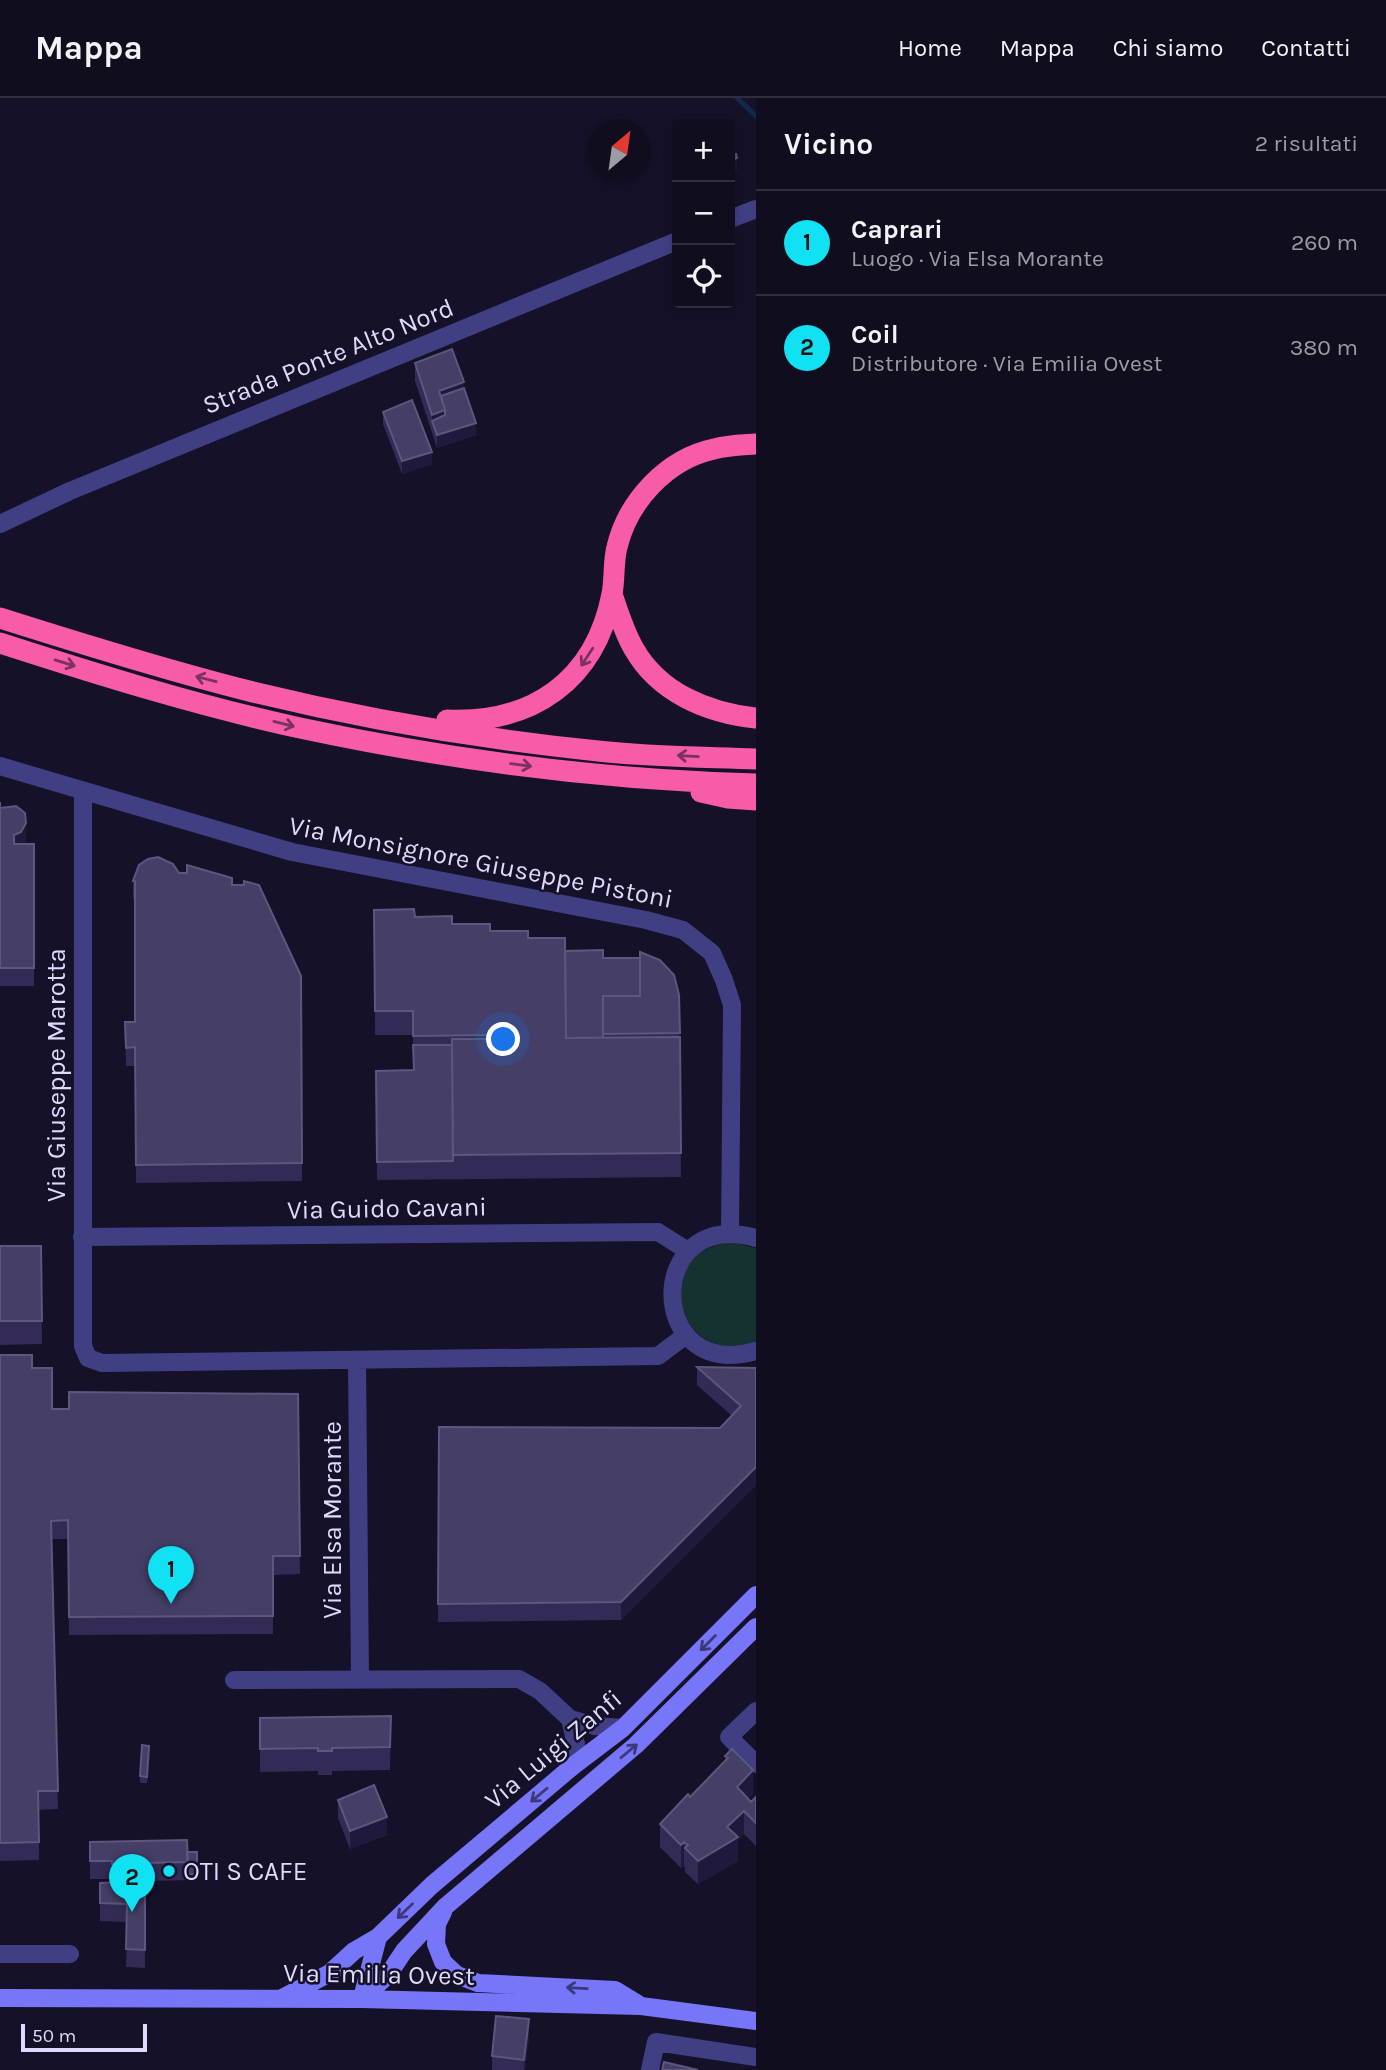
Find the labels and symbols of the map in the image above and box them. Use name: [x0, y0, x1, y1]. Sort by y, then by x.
north arrow: [588, 119, 651, 182]
street label: Strada Ponte Alto Nord: [198, 292, 458, 421]
one-way arrow: [580, 646, 594, 666]
one-way arrow: [54, 658, 76, 671]
one-way arrow: [195, 672, 217, 685]
one-way arrow: [272, 718, 295, 731]
one-way arrow: [677, 750, 700, 763]
one-way arrow: [509, 759, 531, 772]
street label: Via Monsignore Giuseppe Pistoni: [286, 810, 675, 915]
street label: Via Giuseppe Marotta: [41, 948, 72, 1202]
your location: [486, 1022, 520, 1056]
street label: Via Guido Cavani: [287, 1191, 487, 1226]
street label: Via Elsa Morante: [317, 1421, 348, 1619]
pin: 1: [148, 1546, 194, 1604]
one-way arrow: [699, 1635, 716, 1652]
street label: Via Luigi Zanfi: [479, 1683, 628, 1816]
one-way arrow: [620, 1743, 638, 1759]
one-way arrow: [530, 1787, 548, 1803]
pin: 2: [109, 1854, 155, 1912]
place label: OTI S CAFE: [183, 1856, 307, 1887]
marker: OTI S CAFE: [161, 1863, 177, 1879]
one-way arrow: [397, 1903, 414, 1920]
street label: Via Emilia Ovest: [283, 1957, 475, 1992]
one-way arrow: [566, 1981, 589, 1994]
scale bar: [21, 2021, 147, 2053]

